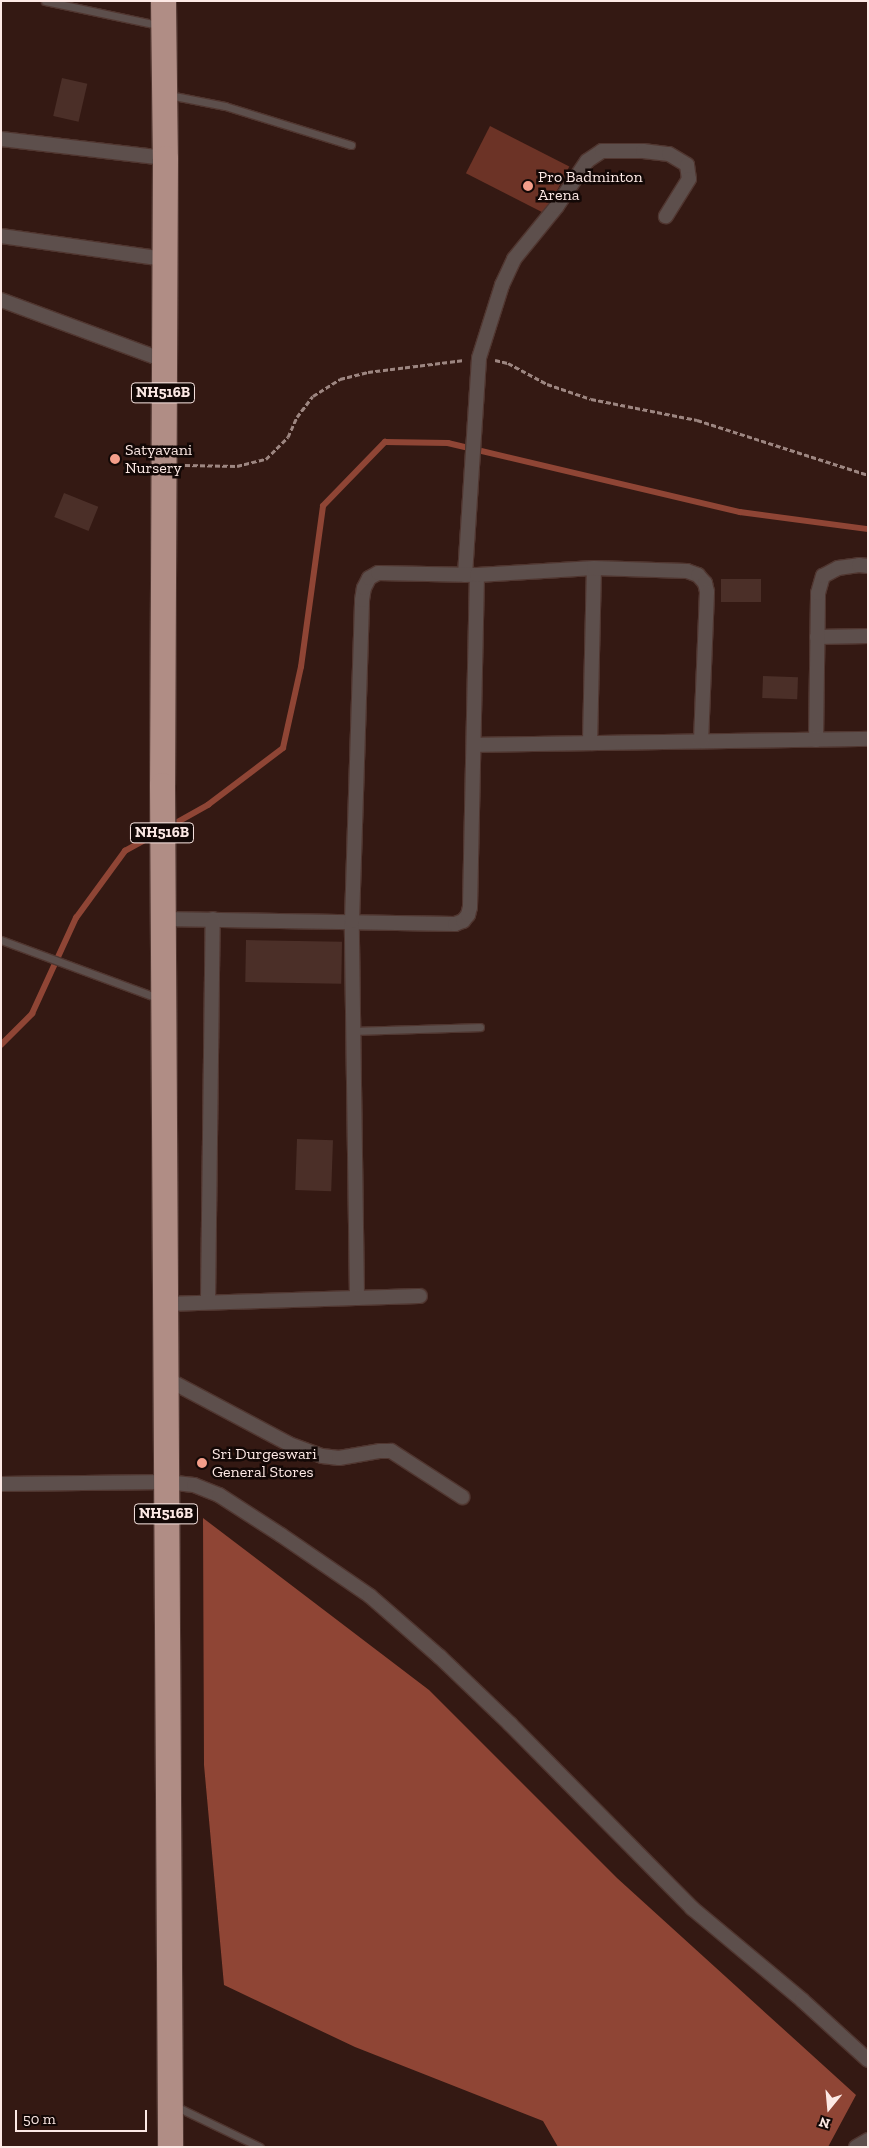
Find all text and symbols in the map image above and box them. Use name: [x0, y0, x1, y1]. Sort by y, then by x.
place label: Pro Badminton Arena: [538, 167, 643, 205]
marker: Pro Badminton Arena: [522, 180, 534, 192]
road number: NH516B: [130, 380, 196, 406]
place label: Satyavani Nursery: [125, 440, 192, 478]
marker: Satyavani Nursery: [109, 453, 121, 465]
road number: NH516B: [130, 820, 194, 846]
place label: Sri Durgeswari General Stores: [212, 1444, 317, 1482]
marker: Sri Durgeswari General Stores: [196, 1457, 208, 1469]
road number: NH516B: [134, 1502, 198, 1526]
north arrow: [804, 2083, 854, 2133]
scale bar: [18, 2100, 150, 2132]
text: 50 m: [23, 2110, 56, 2128]
text: N: [817, 2113, 832, 2133]

